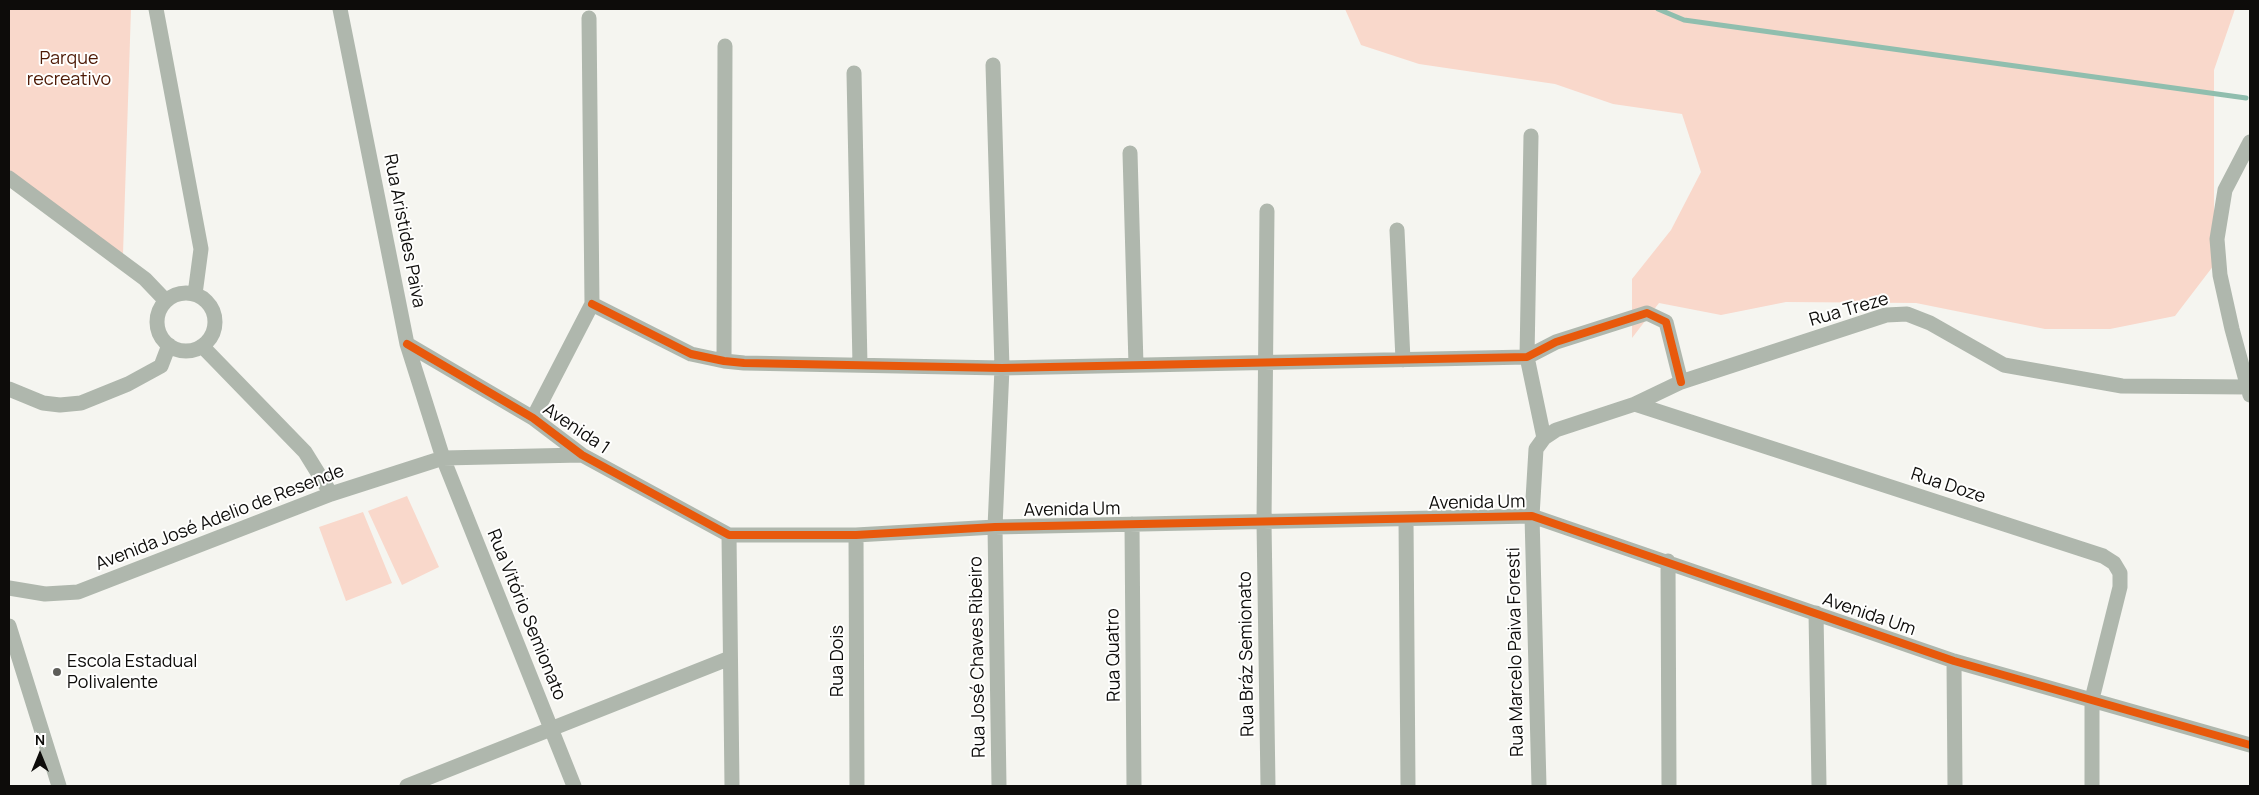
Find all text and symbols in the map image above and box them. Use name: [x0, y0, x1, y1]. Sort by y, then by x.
park label: Parque recreativo: [27, 48, 111, 90]
street label: Rua Aristides Paiva: [379, 152, 429, 310]
street label: Rua Treze: [1807, 288, 1891, 332]
street label: Avenida 1: [539, 399, 613, 459]
street label: Avenida José Adelio de Resende: [93, 460, 347, 576]
street label: Rua Doze: [1908, 464, 1988, 508]
street label: Avenida Um: [1428, 491, 1526, 515]
street label: Avenida Um: [1023, 498, 1121, 522]
street label: Rua Vitório Semionato: [482, 526, 570, 704]
street label: Rua Marcelo Paiva Foresti: [1503, 547, 1529, 757]
street label: Rua José Chaves Ribeiro: [965, 556, 991, 758]
street label: Rua Bráz Semionato: [1235, 571, 1259, 737]
street label: Avenida Um: [1820, 589, 1918, 641]
street label: Rua Quatro: [1102, 608, 1126, 702]
street label: Rua Dois: [827, 625, 849, 697]
place label: Escola Estadual Polivalente: [67, 651, 197, 694]
marker: Escola Estadual Polivalente: [51, 666, 63, 678]
north arrow: [15, 730, 65, 780]
text: N: [35, 730, 45, 749]

